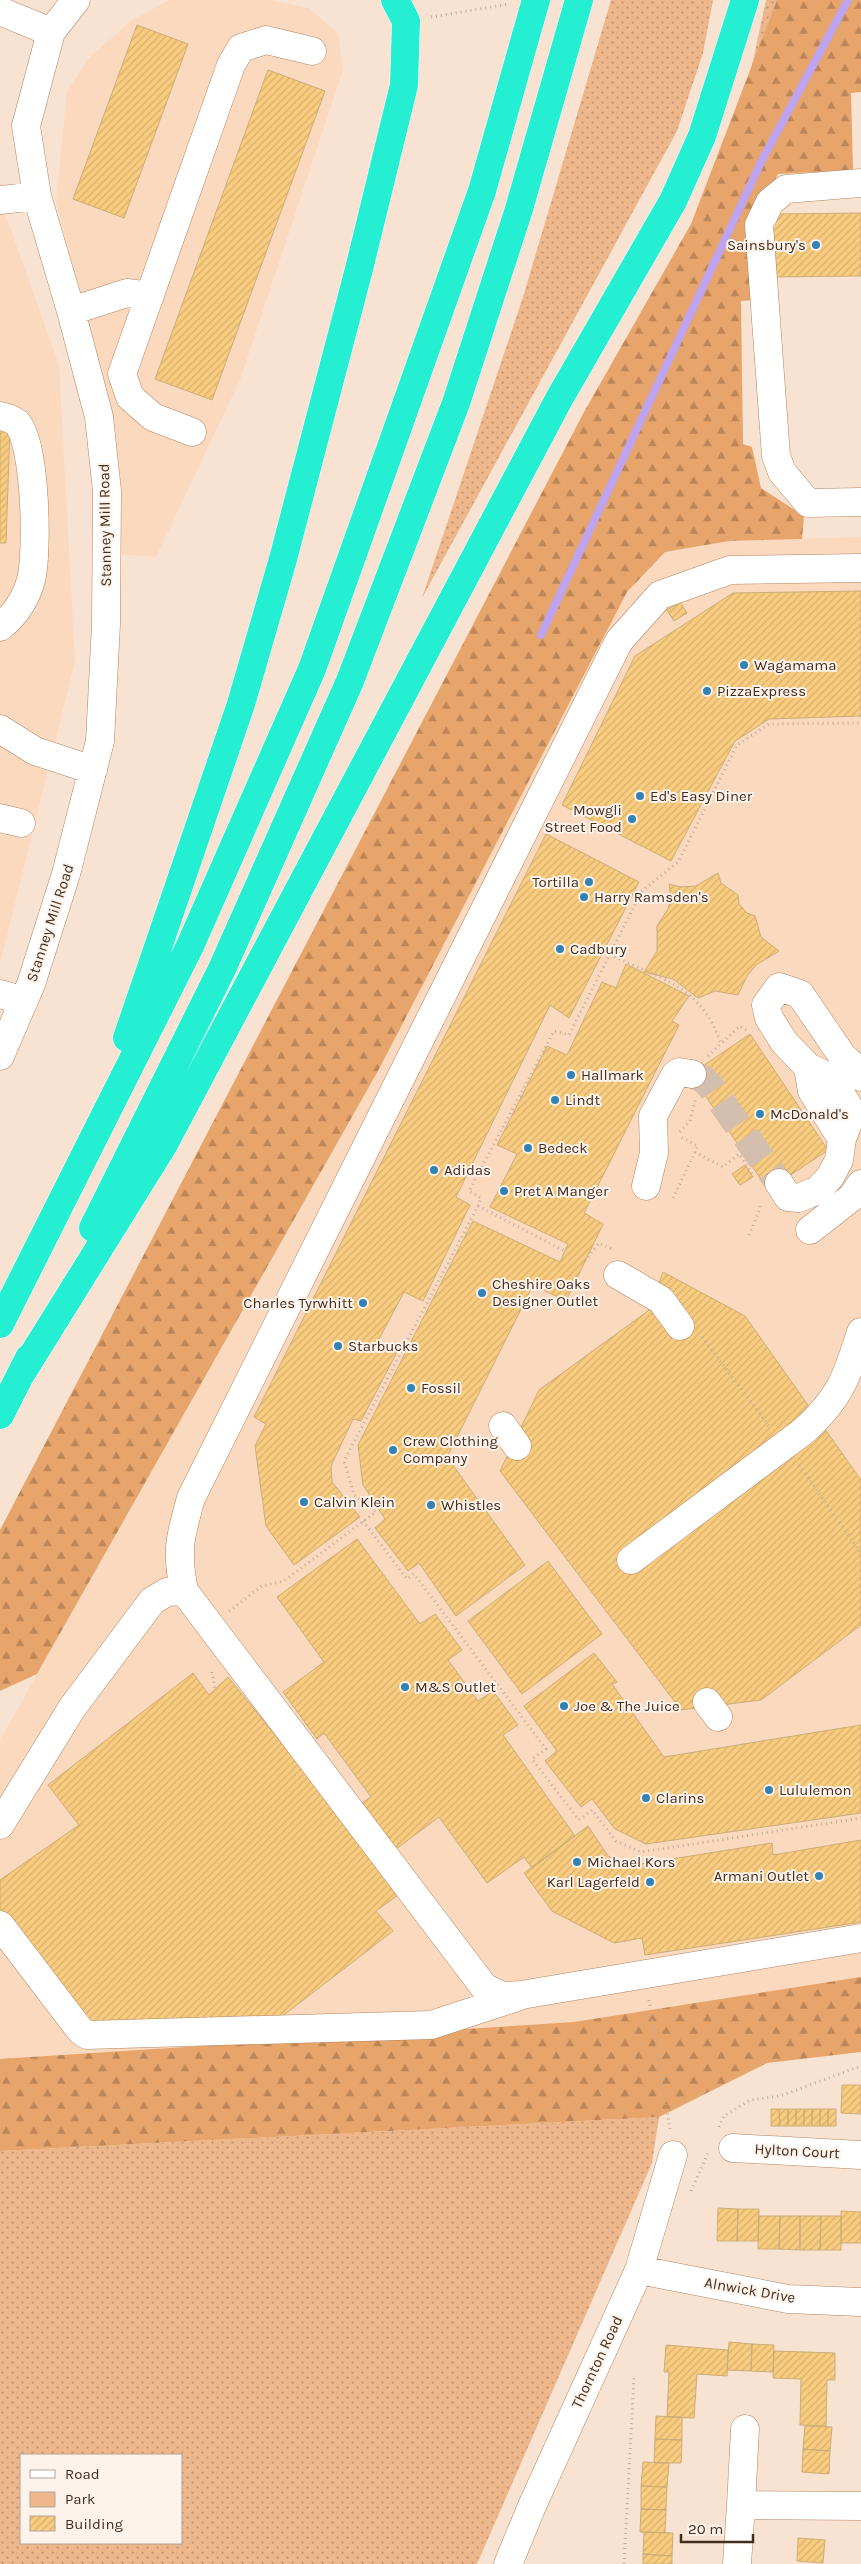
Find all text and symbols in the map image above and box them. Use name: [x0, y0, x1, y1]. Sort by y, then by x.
place label: Sainsbury's: [727, 236, 806, 254]
marker: Sainsbury's: [810, 239, 822, 251]
street label: Stanney Mill Road: [95, 463, 115, 587]
place label: Wagamama: [754, 656, 837, 674]
marker: Wagamama: [738, 659, 750, 671]
place label: PizzaExpress: [717, 682, 806, 700]
marker: PizzaExpress: [701, 685, 713, 697]
place label: Ed's Easy Diner: [650, 787, 753, 805]
marker: Ed's Easy Diner: [634, 790, 646, 802]
place label: Mowgli Street Food: [545, 801, 622, 836]
marker: Mowgli Street Food: [626, 813, 638, 825]
street label: Stanney Mill Road: [22, 862, 78, 984]
place label: Tortilla: [532, 873, 579, 891]
marker: Tortilla: [583, 876, 595, 888]
place label: Harry Ramsden's: [594, 888, 709, 906]
marker: Harry Ramsden's: [578, 891, 590, 903]
place label: Cadbury: [570, 940, 627, 958]
marker: Cadbury: [554, 943, 566, 955]
place label: Hallmark: [581, 1066, 644, 1084]
marker: Hallmark: [565, 1069, 577, 1081]
place label: Lindt: [565, 1091, 600, 1109]
marker: Lindt: [549, 1094, 561, 1106]
place label: McDonald's: [770, 1105, 849, 1123]
marker: McDonald's: [754, 1108, 766, 1120]
place label: Bedeck: [538, 1139, 588, 1157]
marker: Bedeck: [522, 1142, 534, 1154]
place label: Adidas: [444, 1161, 491, 1179]
marker: Adidas: [428, 1164, 440, 1176]
place label: Pret A Manger: [514, 1182, 609, 1200]
marker: Pret A Manger: [498, 1185, 510, 1197]
place label: Cheshire Oaks Designer Outlet: [492, 1275, 598, 1310]
marker: Cheshire Oaks Designer Outlet: [476, 1287, 488, 1299]
place label: Charles Tyrwhitt: [243, 1294, 353, 1312]
marker: Charles Tyrwhitt: [357, 1297, 369, 1309]
place label: Starbucks: [348, 1337, 418, 1355]
marker: Starbucks: [332, 1340, 344, 1352]
place label: Fossil: [421, 1379, 461, 1397]
marker: Fossil: [405, 1382, 417, 1394]
place label: Crew Clothing Company: [403, 1432, 499, 1467]
marker: Crew Clothing Company: [387, 1444, 399, 1456]
place label: Calvin Klein: [314, 1493, 395, 1511]
marker: Calvin Klein: [298, 1496, 310, 1508]
place label: Whistles: [441, 1496, 501, 1514]
marker: Whistles: [425, 1499, 437, 1511]
place label: M&S Outlet: [415, 1678, 496, 1696]
marker: M&S Outlet: [399, 1681, 411, 1693]
place label: Joe & The Juice: [574, 1697, 680, 1715]
marker: Joe & The Juice: [558, 1700, 570, 1712]
place label: Lululemon: [779, 1781, 852, 1799]
marker: Lululemon: [763, 1784, 775, 1796]
place label: Clarins: [656, 1789, 704, 1807]
marker: Clarins: [640, 1792, 652, 1804]
place label: Michael Kors: [587, 1853, 675, 1871]
marker: Michael Kors: [571, 1856, 583, 1868]
place label: Armani Outlet: [714, 1867, 809, 1885]
marker: Armani Outlet: [813, 1870, 825, 1882]
place label: Karl Lagerfeld: [547, 1873, 640, 1891]
marker: Karl Lagerfeld: [644, 1876, 656, 1888]
street label: Hylton Court: [754, 2140, 840, 2162]
street label: Alnwick Drive: [703, 2273, 797, 2307]
street label: Thornton Road: [568, 2313, 626, 2411]
legend: [20, 2454, 182, 2544]
text: Road: [65, 2465, 100, 2483]
text: Park: [65, 2490, 95, 2508]
scale bar: [681, 2512, 754, 2544]
text: Building: [65, 2515, 123, 2533]
text: 20 m: [688, 2520, 723, 2538]

